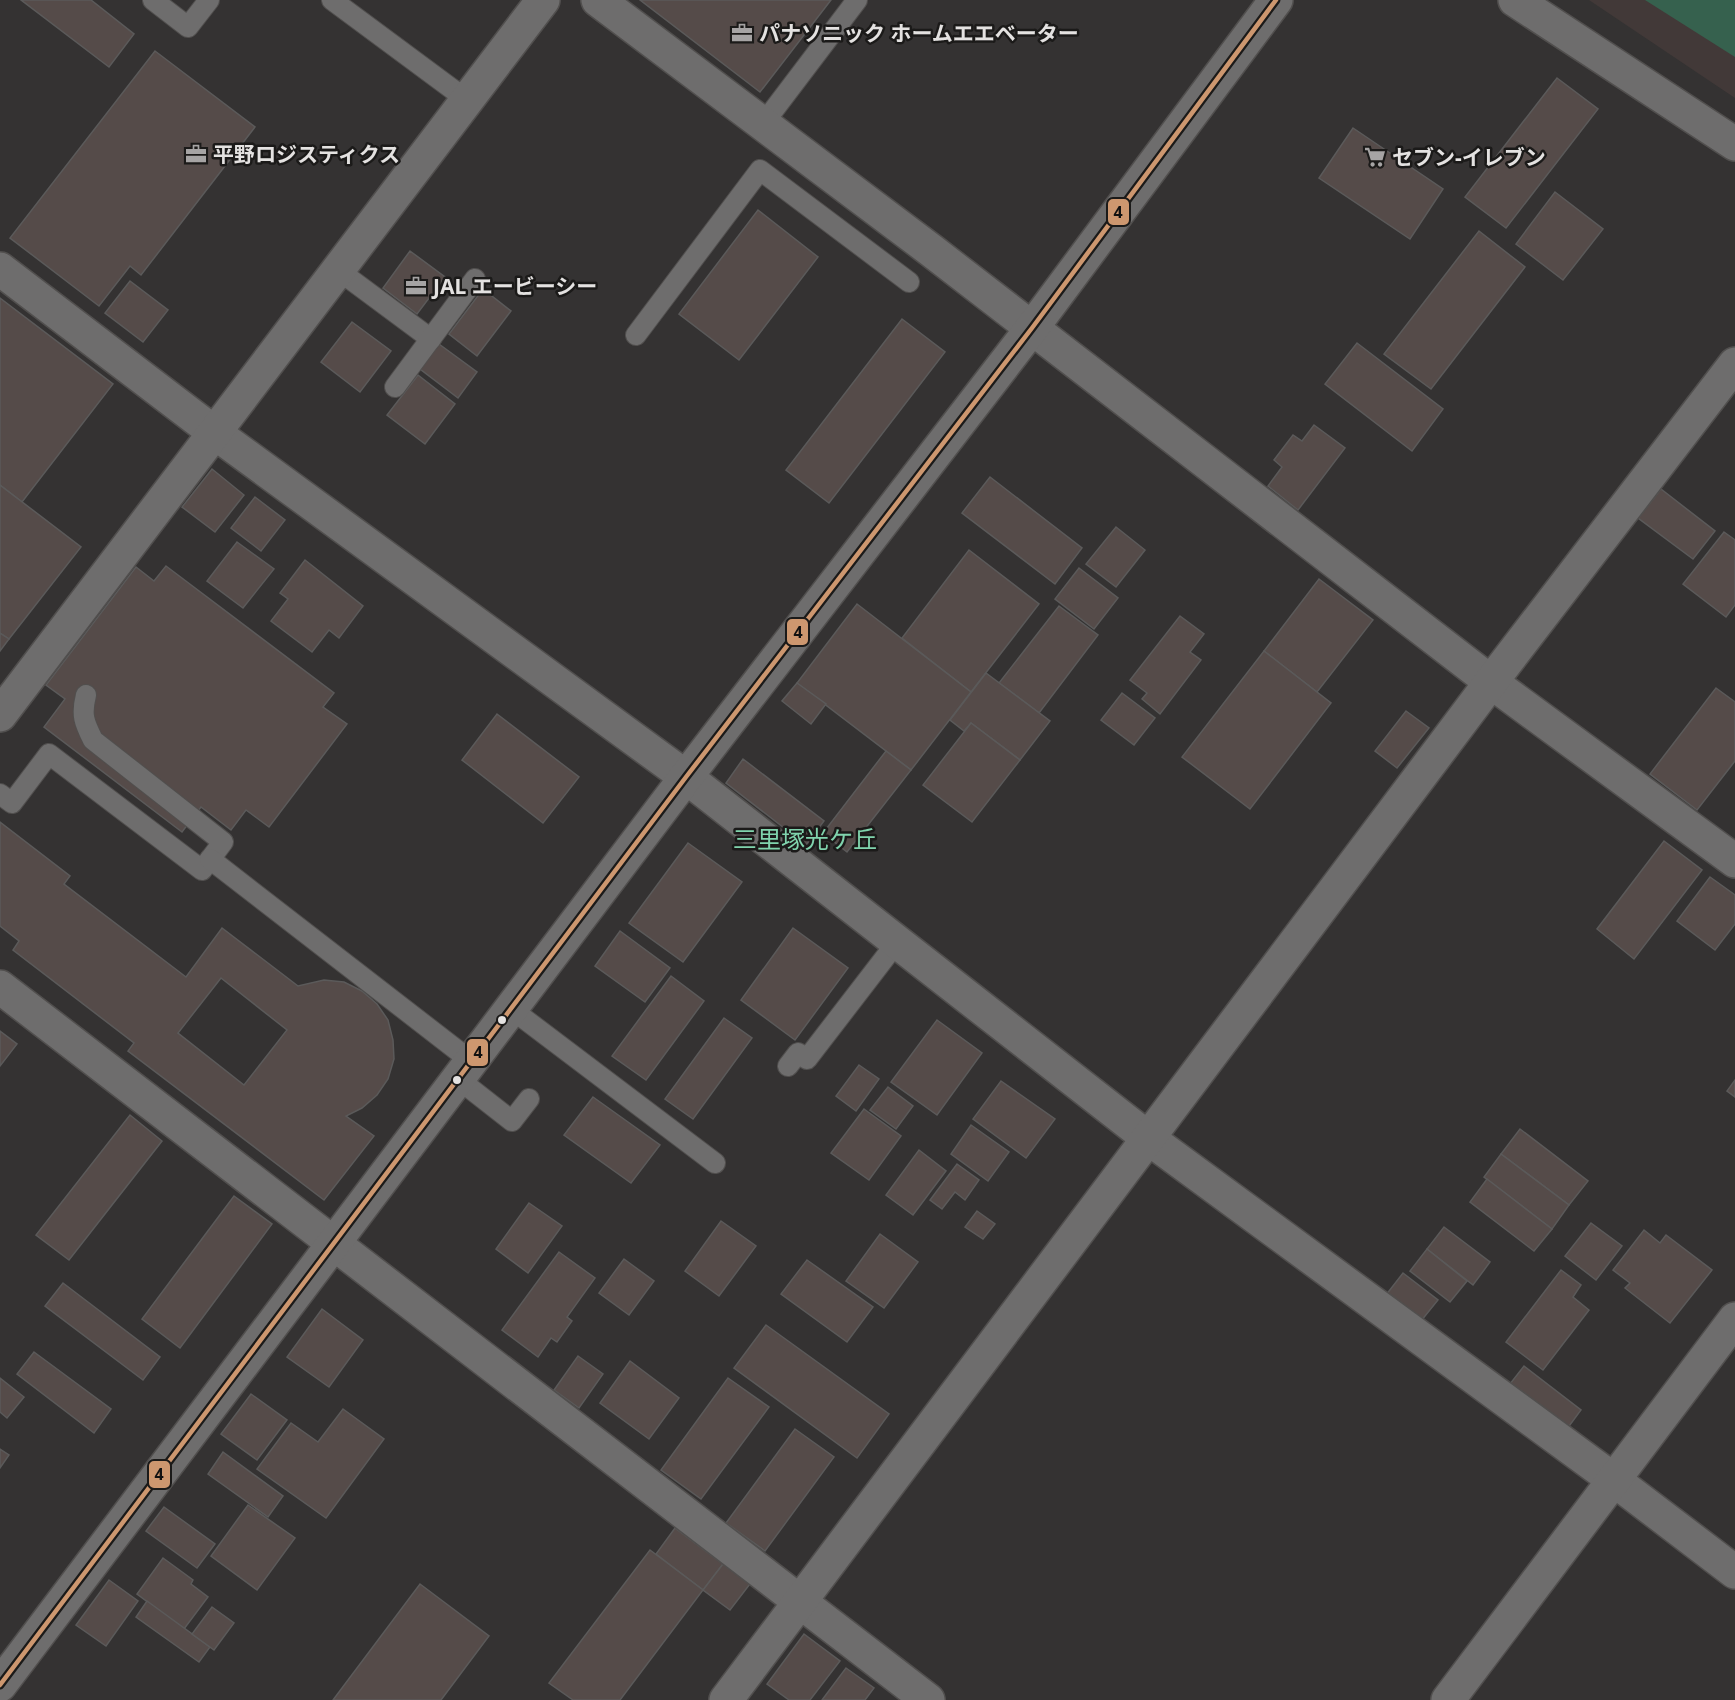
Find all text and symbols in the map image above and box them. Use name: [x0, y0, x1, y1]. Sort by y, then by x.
place label: パナソニック ホームエエベーター: [759, 19, 1079, 47]
office icon: パナソニック ホームエエベーター: [730, 21, 754, 45]
place label: 平野ロジスティクス: [213, 140, 400, 168]
office icon: 平野ロジスティクス: [184, 142, 208, 166]
place label: セブン-イレブン: [1392, 143, 1546, 171]
supermarket icon: セブン-イレブン: [1363, 145, 1387, 169]
line badge: 4: [1107, 198, 1130, 226]
text: 4: [1113, 201, 1123, 223]
place label: JAL エービーシー: [431, 272, 597, 300]
office icon: JAL エービーシー: [404, 274, 428, 298]
line badge: 4: [786, 618, 809, 646]
text: 4: [793, 621, 803, 643]
district label: 三里塚光ケ丘: [733, 822, 877, 855]
unlabelled marker: [496, 1014, 508, 1026]
line badge: 4: [466, 1038, 489, 1067]
text: 4: [473, 1041, 483, 1063]
unlabelled marker: [451, 1074, 463, 1086]
line badge: 4: [148, 1460, 171, 1489]
text: 4: [154, 1463, 164, 1485]

